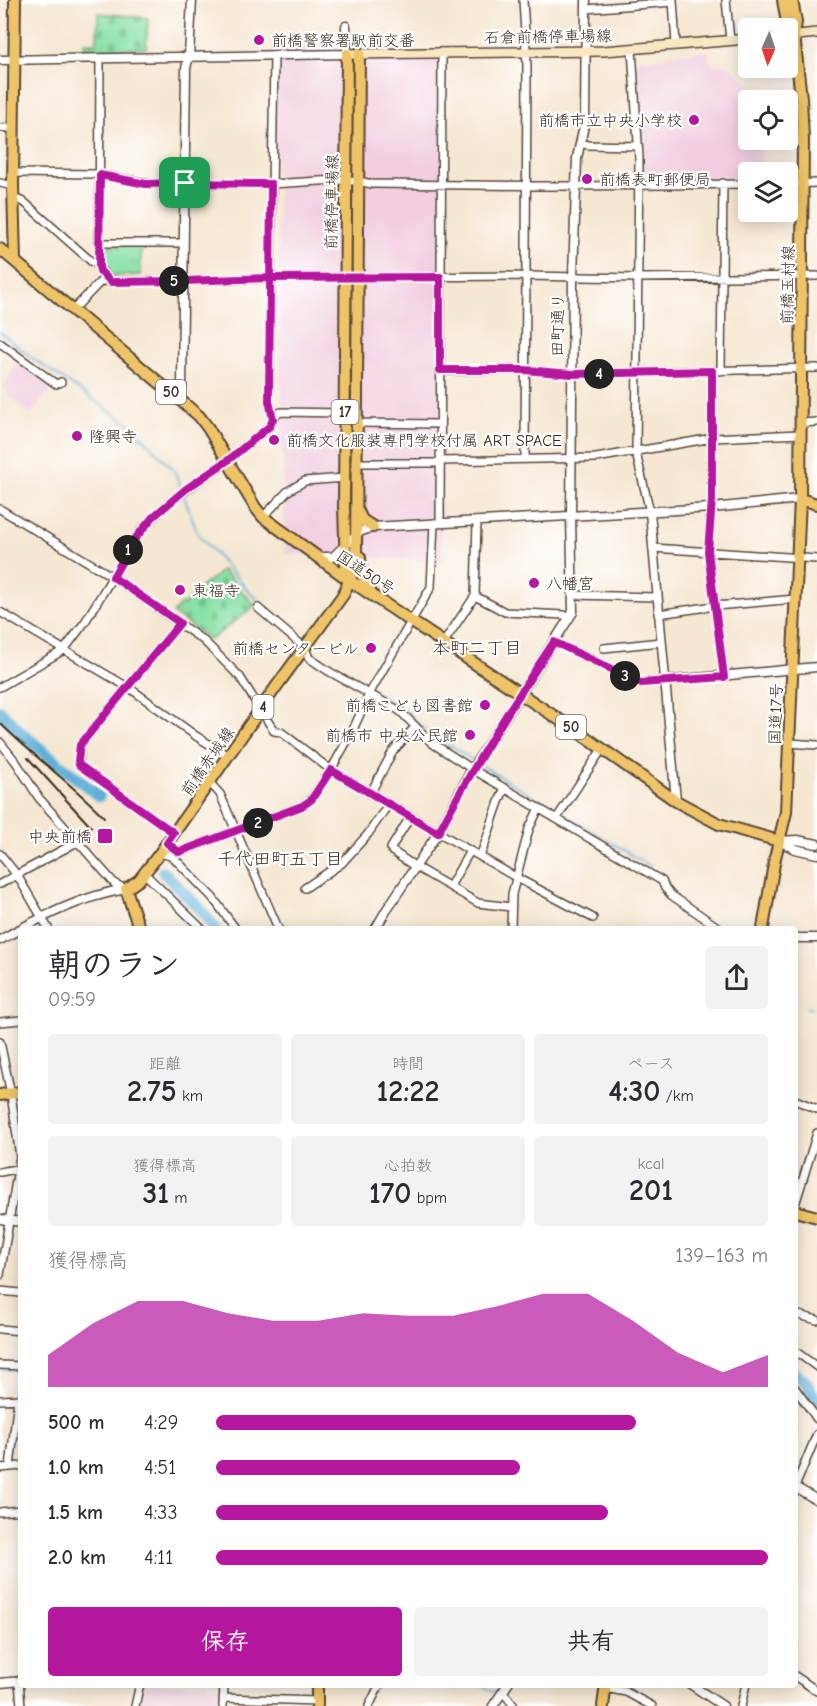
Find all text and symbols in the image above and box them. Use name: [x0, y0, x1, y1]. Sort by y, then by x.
north arrow: [738, 18, 798, 78]
map controls: [738, 18, 798, 222]
street label: 石倉前橋停車場線: [484, 27, 612, 47]
place label: 前橋警察署駅前交番: [271, 32, 415, 50]
marker: 前橋警察署駅前交番: [252, 33, 266, 47]
button: locate: [738, 90, 798, 150]
place label: 前橋市立中央小学校: [538, 112, 682, 130]
marker: 前橋市立中央小学校: [687, 113, 701, 127]
street label: 前橋停車場線: [322, 154, 342, 250]
pin: [159, 157, 210, 208]
button: layers: [738, 162, 798, 222]
icon: arrive: [168, 166, 201, 199]
place label: 前橋表町郵便局: [599, 171, 711, 189]
marker: 前橋表町郵便局: [580, 172, 594, 186]
street label: 前橋玉村線: [778, 245, 798, 325]
pin: 5: [159, 266, 189, 296]
text: 5: [170, 272, 178, 290]
street label: 田町通り: [548, 293, 568, 357]
pin: 4: [584, 359, 614, 389]
text: 4: [595, 365, 603, 383]
road number: 50: [156, 380, 186, 404]
road number: 17: [332, 400, 358, 424]
place label: 隆興寺: [89, 428, 137, 446]
marker: 隆興寺: [70, 429, 84, 443]
place label: 前橋文化服装専門学校付属 ART SPACE: [286, 432, 562, 450]
marker: 前橋文化服装専門学校付属 ART SPACE: [267, 433, 281, 447]
pin: 1: [113, 535, 143, 565]
text: 1: [125, 541, 131, 559]
street label: 国道50号: [333, 547, 398, 599]
place label: 八幡宮: [546, 575, 594, 593]
marker: 八幡宮: [527, 576, 541, 590]
place label: 東福寺: [192, 582, 240, 600]
marker: 東福寺: [173, 583, 187, 597]
district label: 本町二丁目: [432, 638, 522, 659]
place label: 前橋センタービル: [232, 640, 359, 658]
marker: 前橋センタービル: [364, 641, 378, 655]
pin: 3: [610, 661, 640, 691]
text: 3: [621, 667, 629, 685]
street label: 国道17号: [766, 683, 786, 745]
road number: 4: [252, 695, 274, 719]
place label: 前橋こども図書館: [345, 697, 473, 715]
marker: 前橋こども図書館: [478, 698, 492, 712]
road number: 50: [556, 715, 586, 739]
street label: 前橋赤城線: [177, 724, 238, 800]
place label: 前橋市 中央公民館: [325, 727, 458, 745]
marker: 前橋市 中央公民館: [463, 728, 477, 742]
pin: 2: [243, 808, 273, 838]
text: 2: [254, 814, 262, 832]
marker: 中央前橋: [96, 827, 114, 845]
place label: 中央前橋: [28, 828, 92, 846]
district label: 千代田町五丁目: [217, 849, 343, 870]
text: 朝のラン: [48, 946, 180, 984]
button: share: [705, 946, 768, 1009]
text: 09:59: [48, 988, 96, 1011]
text: 距離: [149, 1055, 181, 1073]
text: 時間: [392, 1055, 424, 1073]
text: ペース: [627, 1055, 675, 1073]
text: 2.75: [127, 1074, 177, 1109]
text: 12:22: [377, 1074, 439, 1109]
text: 4:30: [608, 1074, 660, 1109]
text: km: [177, 1087, 203, 1105]
text: /km: [660, 1087, 694, 1105]
text: kcal: [638, 1155, 664, 1173]
text: 獲得標高: [133, 1157, 197, 1175]
text: 心拍数: [384, 1157, 432, 1175]
text: 201: [629, 1173, 673, 1208]
text: 31: [142, 1176, 169, 1211]
text: 170: [369, 1176, 411, 1211]
text: m: [169, 1189, 188, 1207]
text: bpm: [411, 1189, 447, 1207]
text: 139–163 m: [675, 1244, 768, 1267]
text: 獲得標高: [48, 1249, 128, 1272]
text: 500 m: [48, 1411, 105, 1434]
text: 4:29: [144, 1411, 178, 1434]
text: 1.0 km: [48, 1456, 104, 1479]
text: 4:51: [144, 1456, 176, 1479]
text: 1.5 km: [48, 1501, 103, 1524]
text: 4:33: [144, 1501, 178, 1524]
text: 2.0 km: [48, 1546, 106, 1569]
text: 4:11: [144, 1546, 173, 1569]
button: 保存: [48, 1607, 402, 1676]
button: 共有: [414, 1607, 768, 1676]

